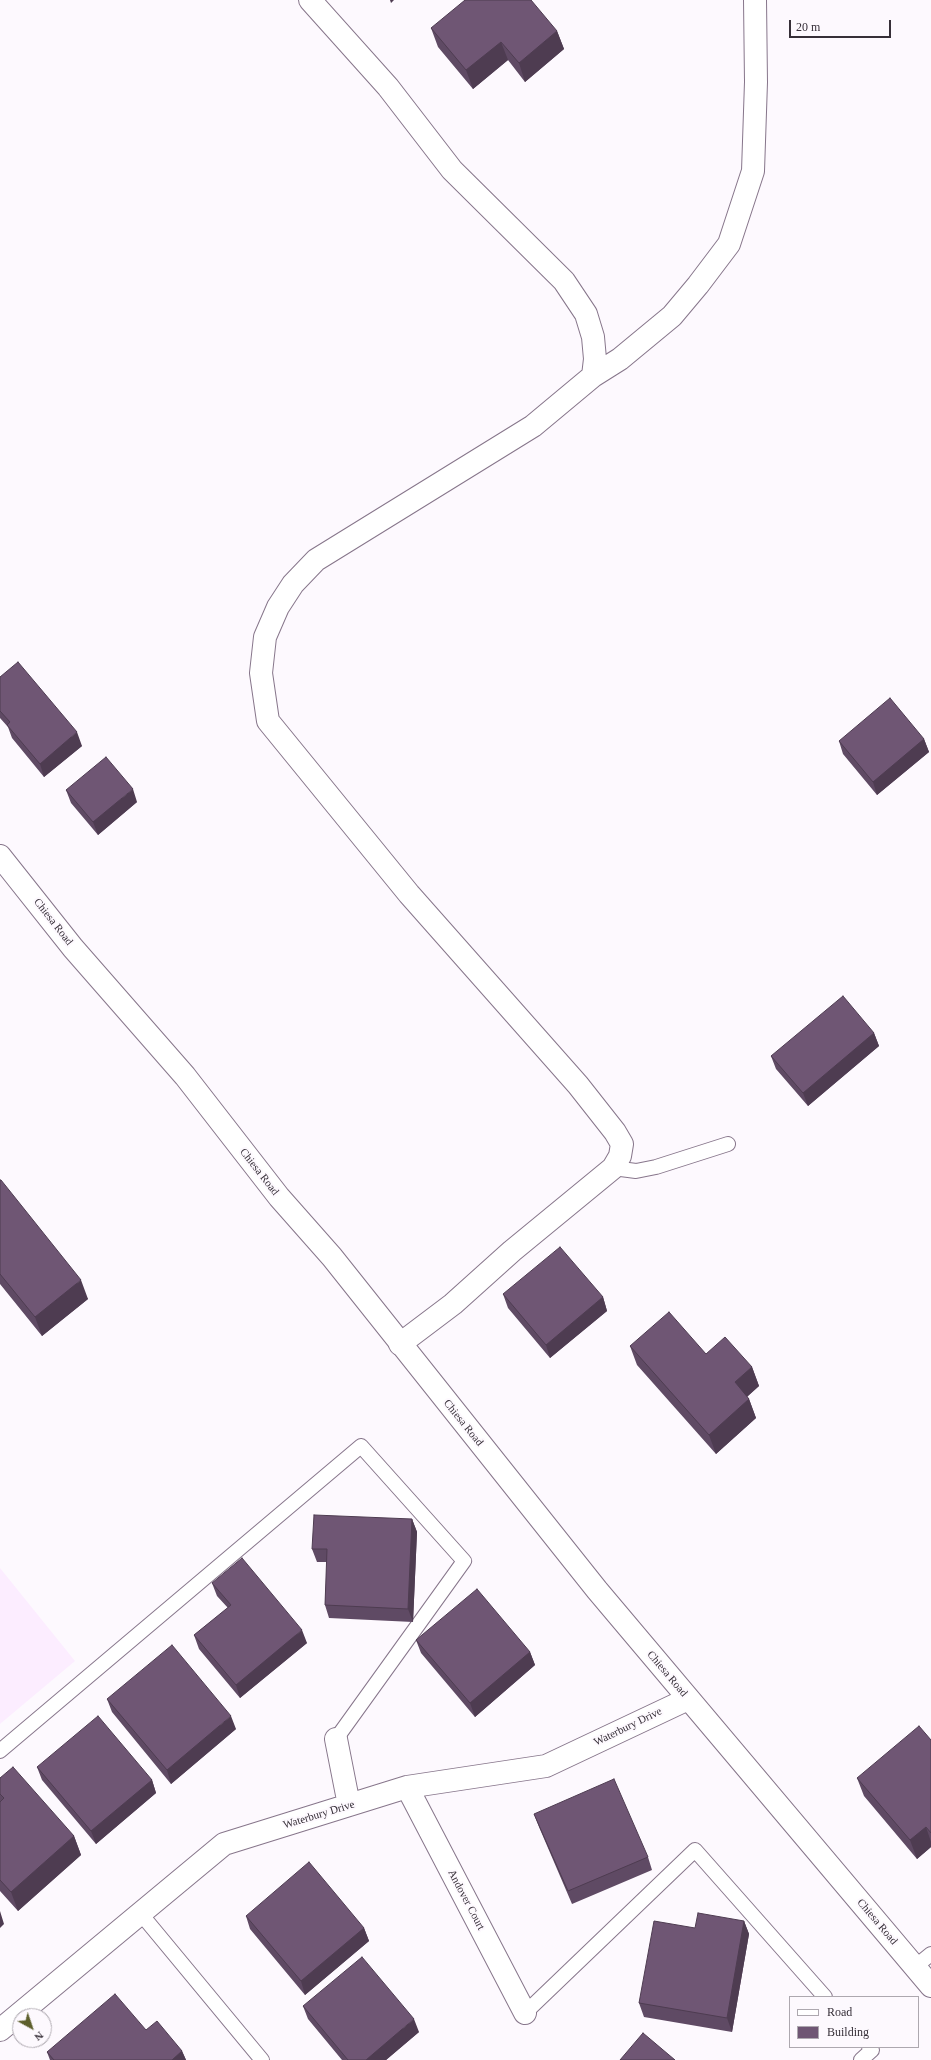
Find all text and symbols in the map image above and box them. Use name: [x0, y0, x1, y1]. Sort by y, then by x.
scale bar: [791, 12, 893, 38]
text: 20 m: [796, 20, 820, 34]
street label: Chiesa Road: [31, 896, 75, 948]
street label: Chiesa Road: [237, 1146, 281, 1198]
street label: Chiesa Road: [440, 1397, 486, 1449]
street label: Chiesa Road: [644, 1648, 690, 1700]
street label: Waterbury Drive: [592, 1705, 664, 1749]
street label: Waterbury Drive: [282, 1798, 356, 1832]
street label: Andover Court: [445, 1868, 487, 1932]
street label: Chiesa Road: [854, 1896, 900, 1948]
legend: [789, 1996, 919, 2048]
text: Road: [827, 2005, 852, 2019]
north arrow: [12, 2008, 52, 2048]
text: Building: [827, 2025, 869, 2039]
text: N: [32, 2029, 46, 2044]

